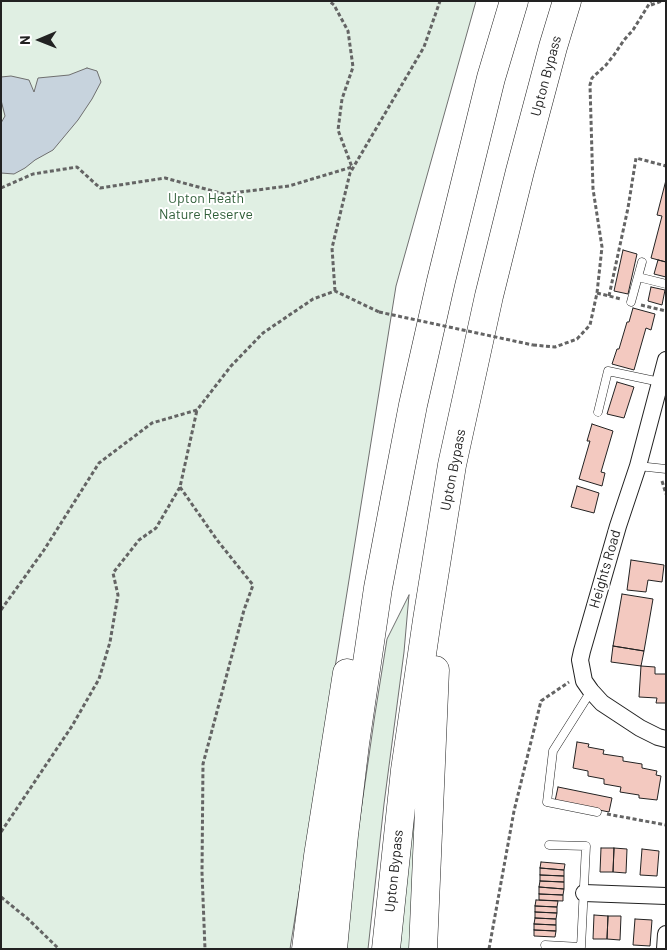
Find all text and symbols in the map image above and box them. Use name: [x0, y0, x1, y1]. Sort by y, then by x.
north arrow: [15, 15, 65, 65]
street label: Upton Bypass: [527, 34, 565, 118]
text: N: [16, 35, 33, 45]
park label: Upton Heath Nature Reserve: [159, 190, 253, 222]
street label: Upton Bypass: [437, 428, 469, 512]
street label: Heights Road: [586, 528, 624, 610]
street label: Upton Bypass: [381, 829, 407, 913]

